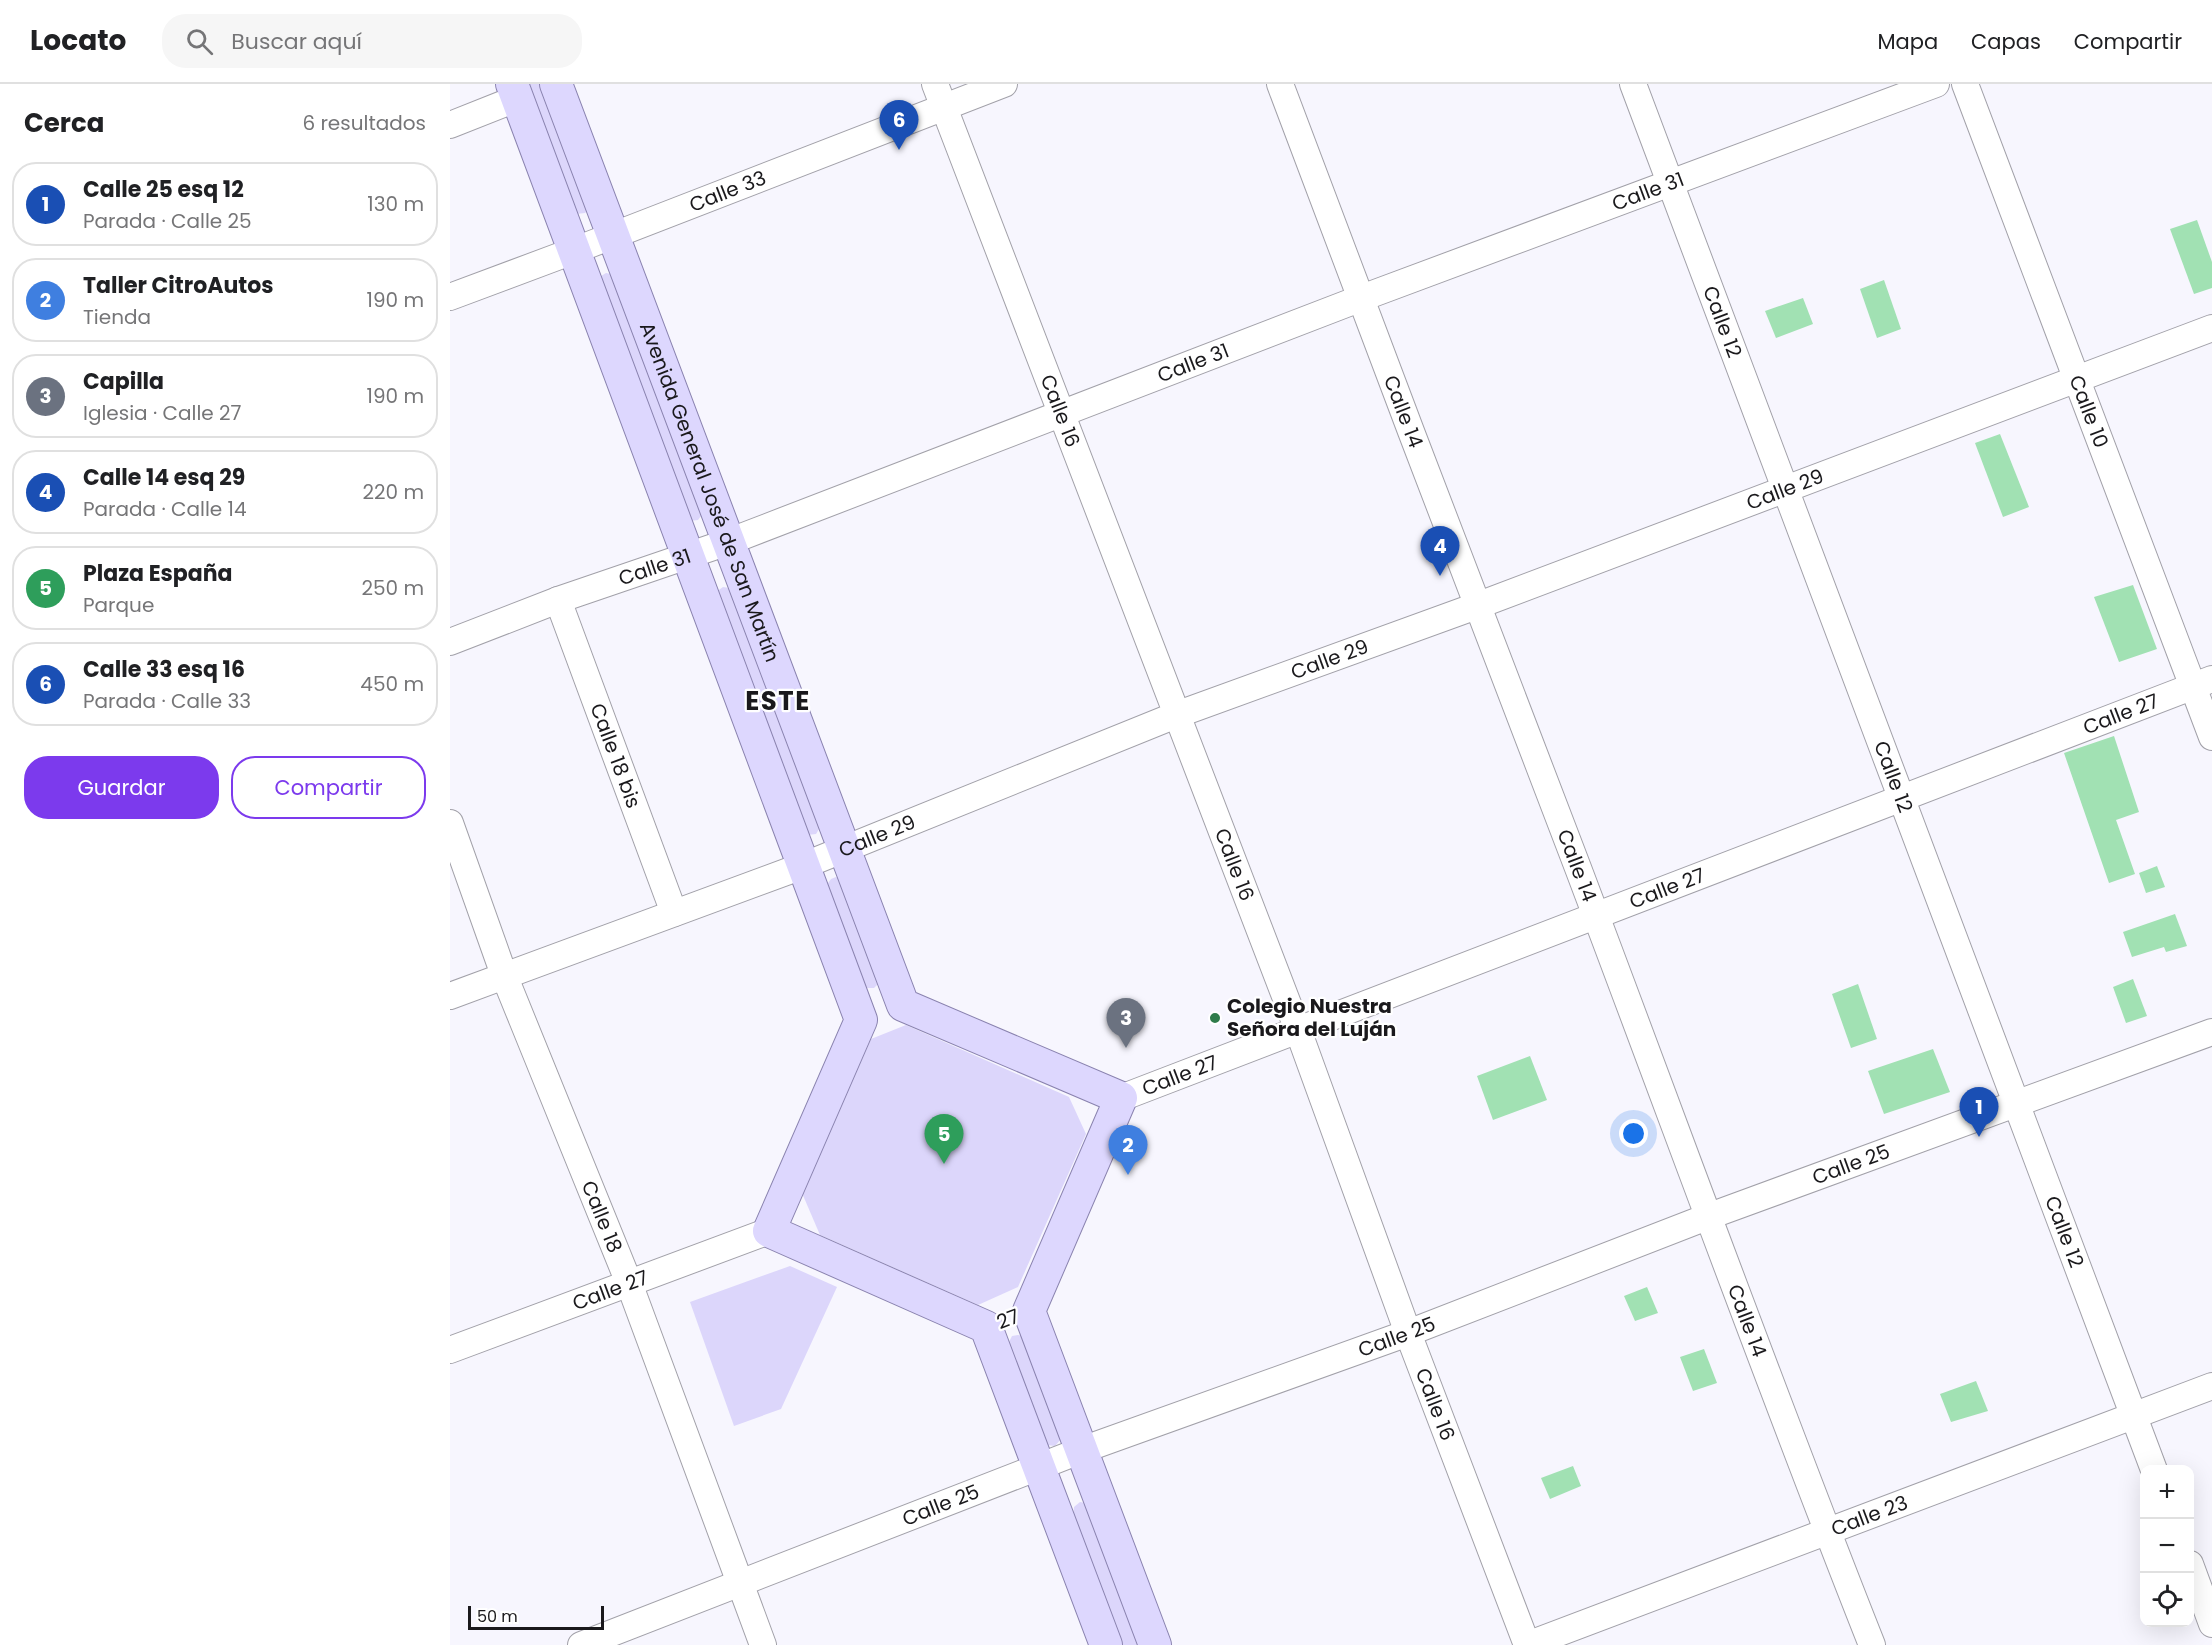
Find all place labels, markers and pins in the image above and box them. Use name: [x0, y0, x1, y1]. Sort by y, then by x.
pin: 6: [880, 100, 918, 150]
pin: 4: [1420, 526, 1460, 576]
place label: Colegio Nuestra Señora del Luján: [1227, 992, 1396, 1043]
pin: 3: [1106, 998, 1146, 1048]
marker: Colegio Nuestra Señora del Luján: [1208, 1011, 1222, 1025]
pin: 1: [1960, 1088, 1999, 1137]
pin: 5: [924, 1114, 964, 1164]
pin: 2: [1108, 1126, 1148, 1175]

